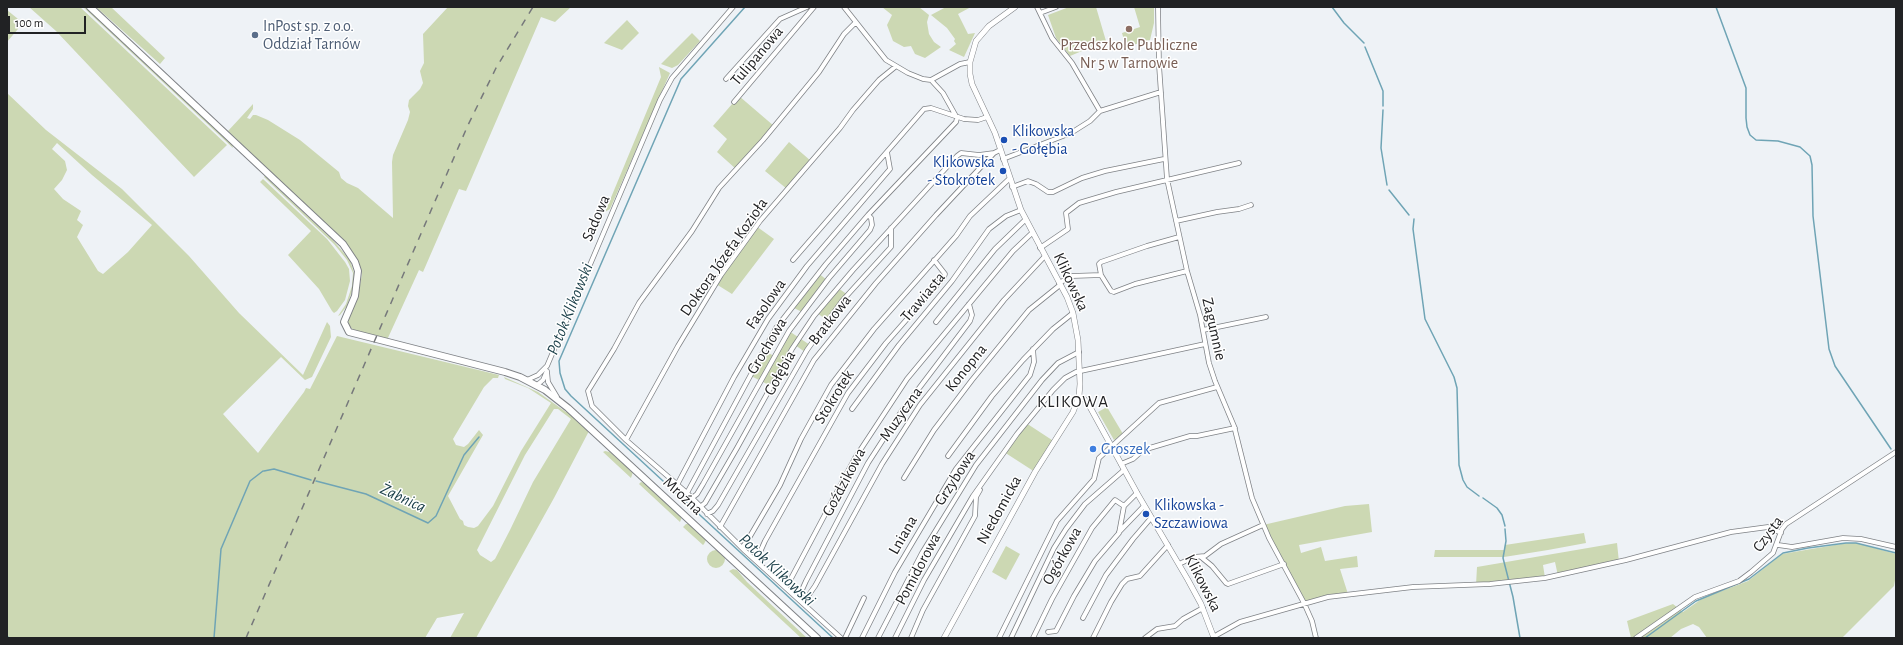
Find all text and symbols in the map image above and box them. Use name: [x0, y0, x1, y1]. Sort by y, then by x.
scale bar: [10, 8, 88, 34]
place label: InPost sp. z o.o. Oddział Tarnów: [263, 16, 360, 54]
text: 100 m: [15, 17, 43, 29]
street label: Tulipanowa: [727, 22, 787, 90]
marker: Przedszkole Publiczne Nr 5 w Tarnowie: [1124, 24, 1134, 34]
marker: InPost sp. z o.o. Oddział Tarnów: [250, 30, 260, 40]
place label: Przedszkole Publiczne Nr 5 w Tarnowie: [1060, 35, 1198, 73]
place label: Klikowska - Gołębia: [1012, 121, 1074, 159]
marker: Klikowska - Gołębia: [999, 135, 1009, 145]
place label: Klikowska - Stokrotek: [927, 152, 995, 190]
marker: Klikowska - Stokrotek: [998, 166, 1008, 176]
street label: Sadowa: [578, 192, 614, 244]
street label: Doktora Józefa Kozioła: [676, 194, 772, 320]
street label: Klikowska: [1049, 250, 1093, 314]
water label: Potok Klikowski: [542, 260, 598, 358]
street label: Trawiasta: [897, 268, 949, 326]
street label: Fasolowa: [742, 275, 790, 333]
street label: Bratkowa: [804, 291, 856, 349]
street label: Zagumnie: [1197, 296, 1231, 362]
street label: Grochowa: [743, 314, 791, 378]
street label: Konopna: [941, 340, 991, 396]
street label: Gołębia: [760, 347, 800, 399]
street label: Stokrotek: [810, 366, 858, 428]
street label: Muzyczna: [875, 383, 927, 445]
district label: KLIKOWA: [1037, 392, 1109, 412]
place label: Groszek: [1101, 439, 1150, 459]
marker: Groszek: [1088, 444, 1098, 454]
street label: Goździkowa: [818, 445, 870, 519]
street label: Grzybowa: [930, 447, 980, 509]
street label: Niedomicka: [972, 472, 1026, 548]
street label: Mroźna: [659, 473, 707, 519]
water label: Żabnica: [377, 479, 429, 517]
place label: Klikowska - Szczawiowa: [1154, 495, 1228, 533]
marker: Klikowska - Szczawiowa: [1141, 509, 1151, 519]
street label: Lniana: [884, 512, 922, 558]
street label: Czysta: [1749, 512, 1787, 556]
street label: Ogórkowa: [1038, 524, 1086, 588]
water label: Potok Klikowski: [734, 529, 820, 611]
street label: Pomidorowa: [891, 530, 945, 608]
street label: Klikowska: [1180, 551, 1226, 615]

